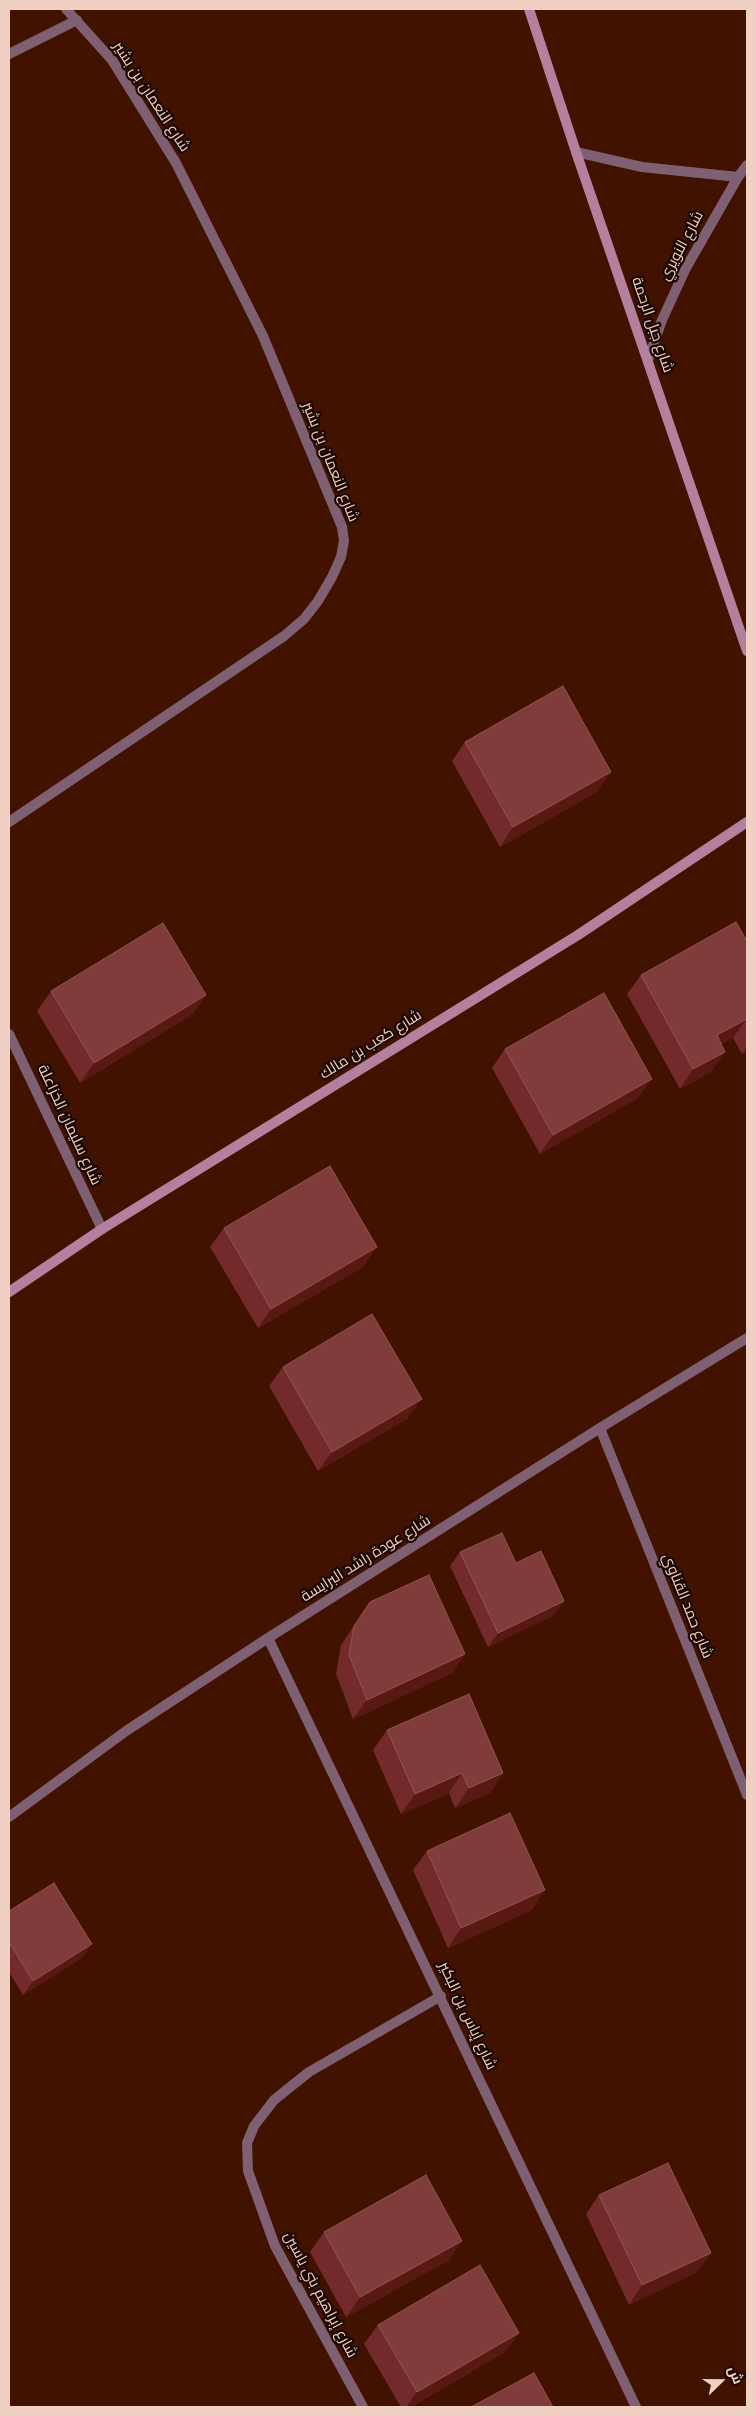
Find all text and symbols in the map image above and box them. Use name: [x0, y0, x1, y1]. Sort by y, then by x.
street label: شارع النعمان بن بشير: [109, 39, 193, 155]
street label: شارع النويري: [656, 208, 708, 284]
street label: شارع جبل الرحمة: [627, 275, 677, 375]
street label: شارع النعمان بن بشير: [298, 399, 362, 525]
street label: شارع كعب بن مالك: [317, 1006, 425, 1084]
street label: شارع سليمان الخزاعلة: [33, 1062, 105, 1188]
street label: شارع عودة راشد البرايسة: [298, 1512, 434, 1606]
street label: شارع حمد القناوي: [658, 1551, 716, 1661]
street label: شارع إياس بن البكير: [434, 1959, 500, 2073]
street label: شارع إبراهيم بني ياسين: [279, 2229, 361, 2361]
north arrow: [696, 2356, 746, 2406]
text: ش: [724, 2364, 747, 2387]

